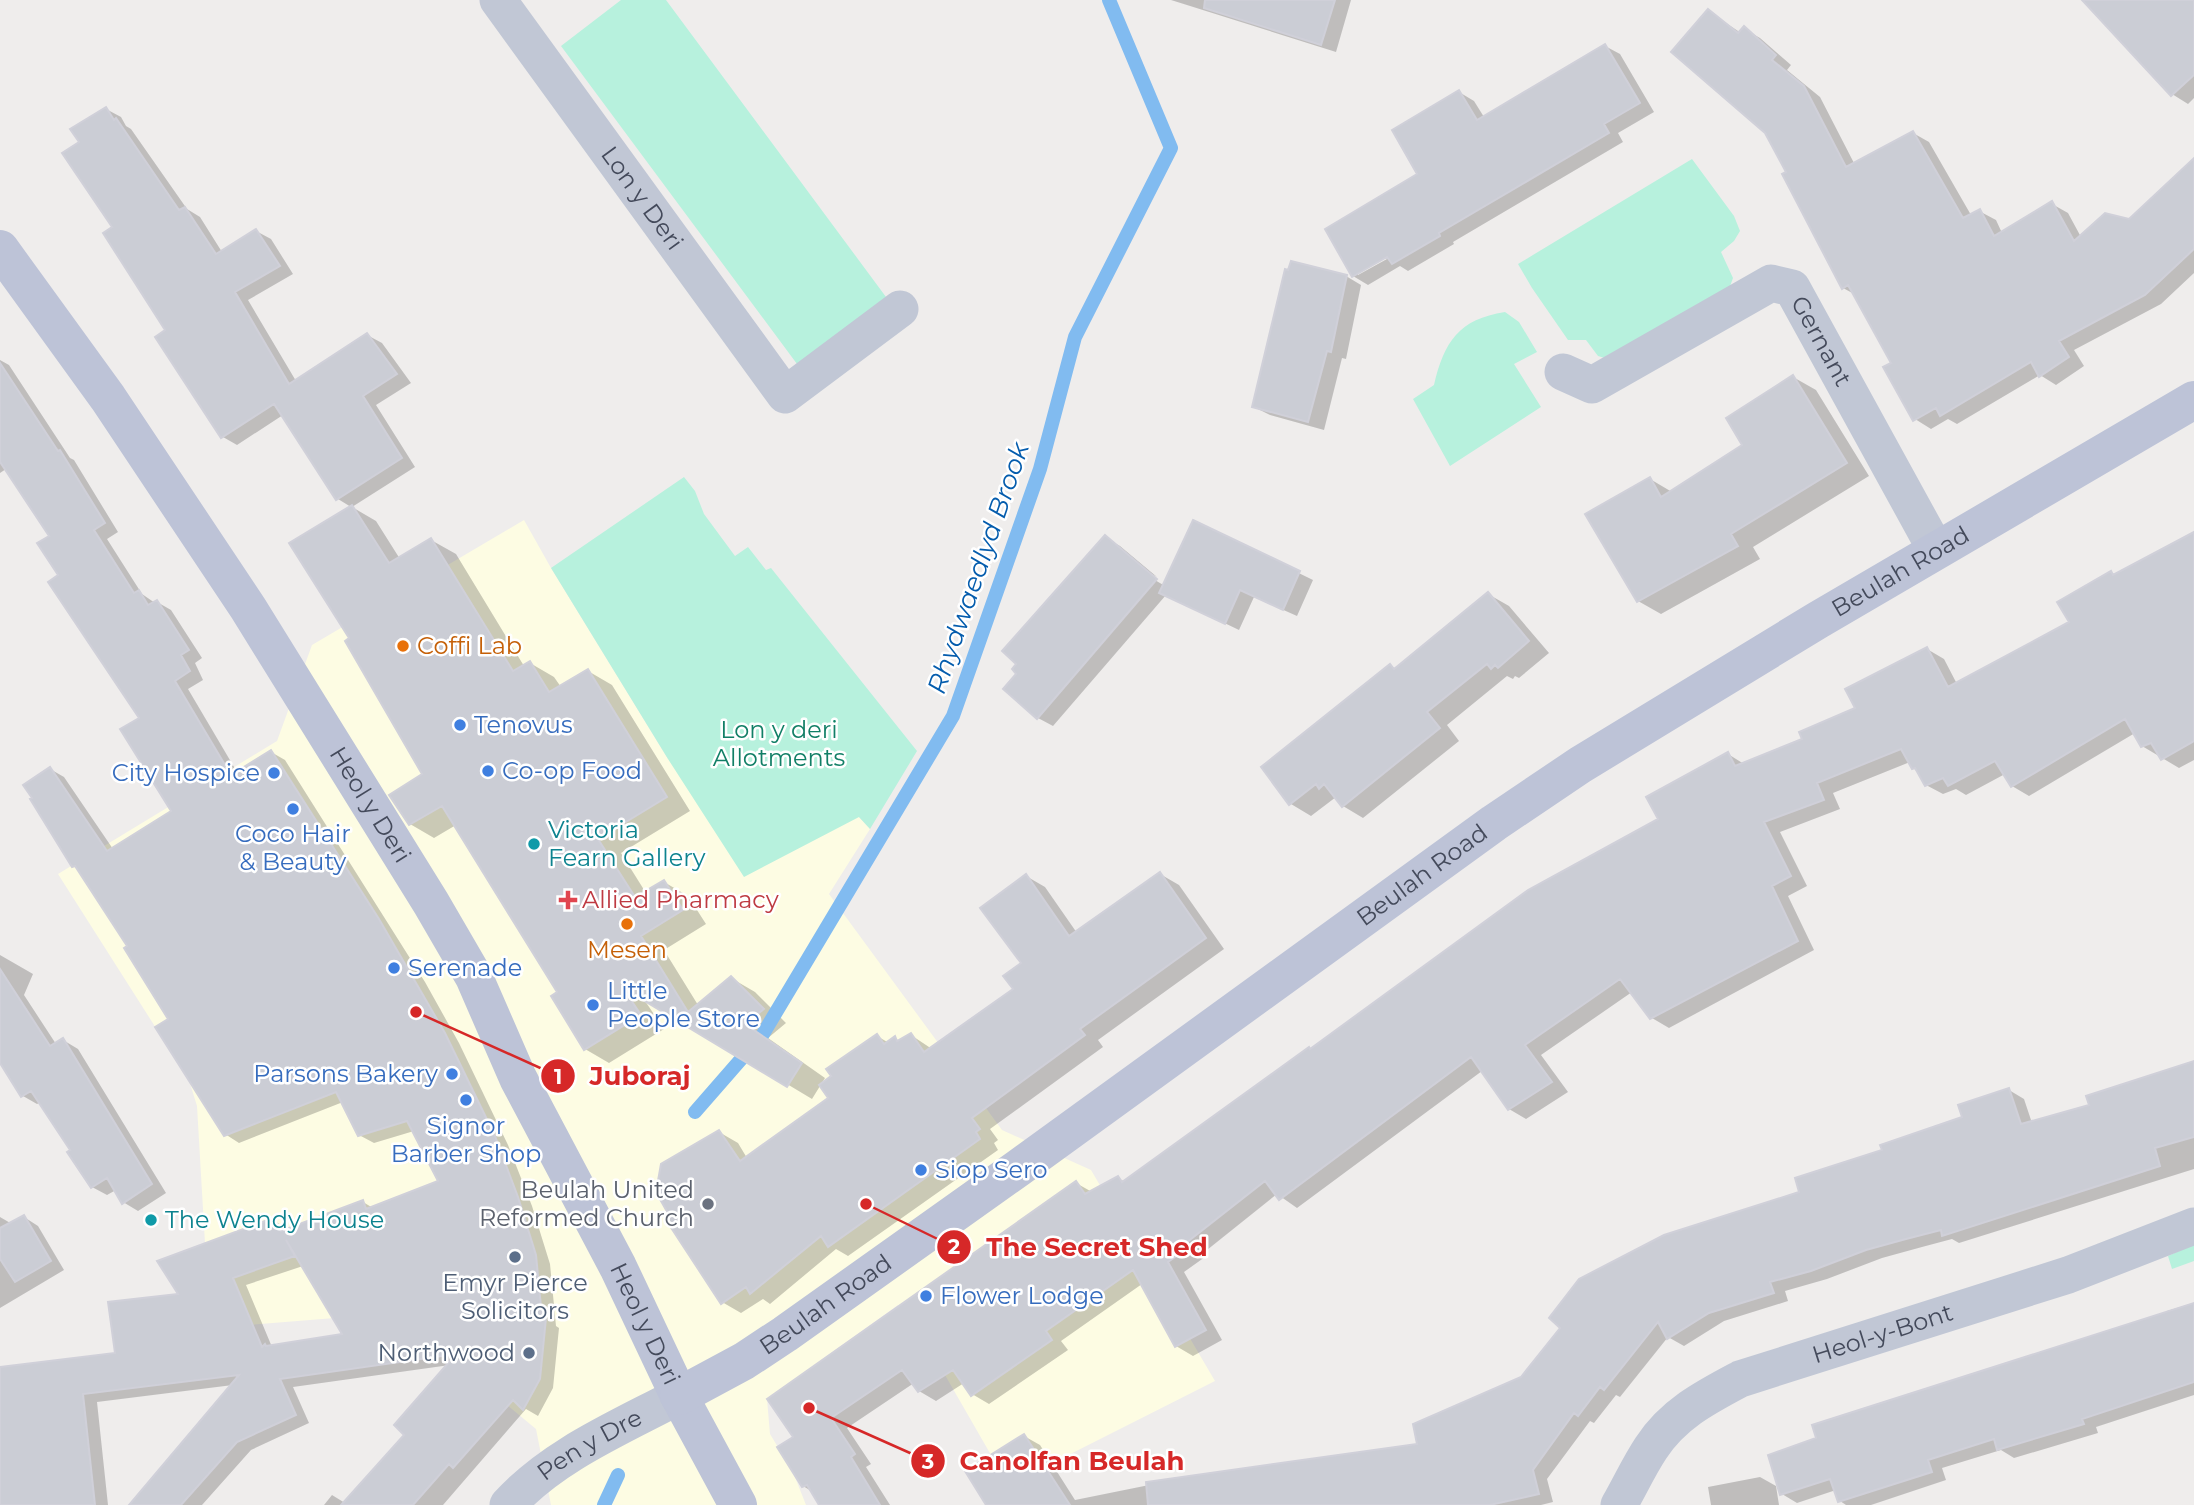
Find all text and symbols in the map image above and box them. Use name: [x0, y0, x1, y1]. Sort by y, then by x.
street label: Lon y Deri: [595, 140, 690, 255]
street label: Gernant: [1785, 291, 1858, 391]
water label: Rhydwaedlyd Brook: [920, 437, 1037, 698]
street label: Beulah Road: [1826, 520, 1974, 623]
place label: Coffi Lab: [417, 631, 522, 660]
marker: Coffi Lab: [395, 638, 411, 654]
place label: Tenovus: [474, 710, 573, 739]
park label: Lon y deri Allotments: [713, 715, 845, 772]
marker: Tenovus: [452, 717, 468, 733]
street label: Heol y Deri: [324, 741, 417, 868]
place label: Co-op Food: [502, 756, 642, 785]
place label: City Hospice: [112, 758, 260, 787]
marker: Co-op Food: [480, 763, 496, 779]
marker: City Hospice: [266, 765, 282, 781]
marker: Coco Hair & Beauty: [285, 801, 301, 817]
place label: Victoria Fearn Gallery: [548, 815, 706, 872]
street label: Beulah Road: [1351, 818, 1493, 932]
place label: Coco Hair & Beauty: [235, 819, 351, 876]
marker: Victoria Fearn Gallery: [526, 836, 542, 852]
place label: Allied Pharmacy: [582, 885, 779, 914]
marker: Allied Pharmacy: [560, 892, 576, 908]
marker: Mesen: [619, 916, 635, 932]
place label: Mesen: [587, 935, 667, 964]
place label: Serenade: [408, 953, 522, 982]
marker: Serenade: [386, 960, 402, 976]
place label: Little People Store: [607, 976, 760, 1033]
marker: Little People Store: [585, 997, 601, 1013]
callout: Juboraj: [540, 1053, 704, 1100]
place label: Parsons Bakery: [253, 1059, 438, 1088]
text: Juboraj: [588, 1060, 691, 1092]
text: 1: [554, 1064, 562, 1089]
marker: Parsons Bakery: [444, 1066, 460, 1082]
marker: Signor Barber Shop: [458, 1092, 474, 1108]
place label: Signor Barber Shop: [391, 1111, 541, 1168]
place label: Siop Sero: [935, 1155, 1047, 1184]
marker: Siop Sero: [913, 1162, 929, 1178]
place label: Beulah United Reformed Church: [479, 1175, 694, 1232]
marker: Beulah United Reformed Church: [700, 1196, 716, 1212]
place label: The Wendy House: [165, 1205, 384, 1234]
marker: The Wendy House: [143, 1212, 159, 1228]
callout: The Secret Shed: [937, 1223, 1221, 1270]
text: The Secret Shed: [986, 1231, 1208, 1263]
text: 2: [948, 1234, 960, 1259]
street label: Beulah Road: [754, 1248, 897, 1361]
marker: Emyr Pierce Solicitors: [507, 1249, 523, 1265]
street label: Heol y Deri: [604, 1258, 687, 1389]
place label: Emyr Pierce Solicitors: [442, 1268, 588, 1325]
place label: Flower Lodge: [940, 1281, 1104, 1310]
marker: Flower Lodge: [918, 1288, 934, 1304]
street label: Heol-y-Bont: [1809, 1297, 1957, 1369]
place label: Northwood: [378, 1338, 515, 1367]
marker: Northwood: [521, 1345, 537, 1361]
street label: Pen y Dre: [531, 1403, 647, 1487]
callout: Canolfan Beulah: [910, 1438, 1198, 1485]
text: Canolfan Beulah: [960, 1445, 1184, 1477]
text: 3: [921, 1449, 934, 1474]

